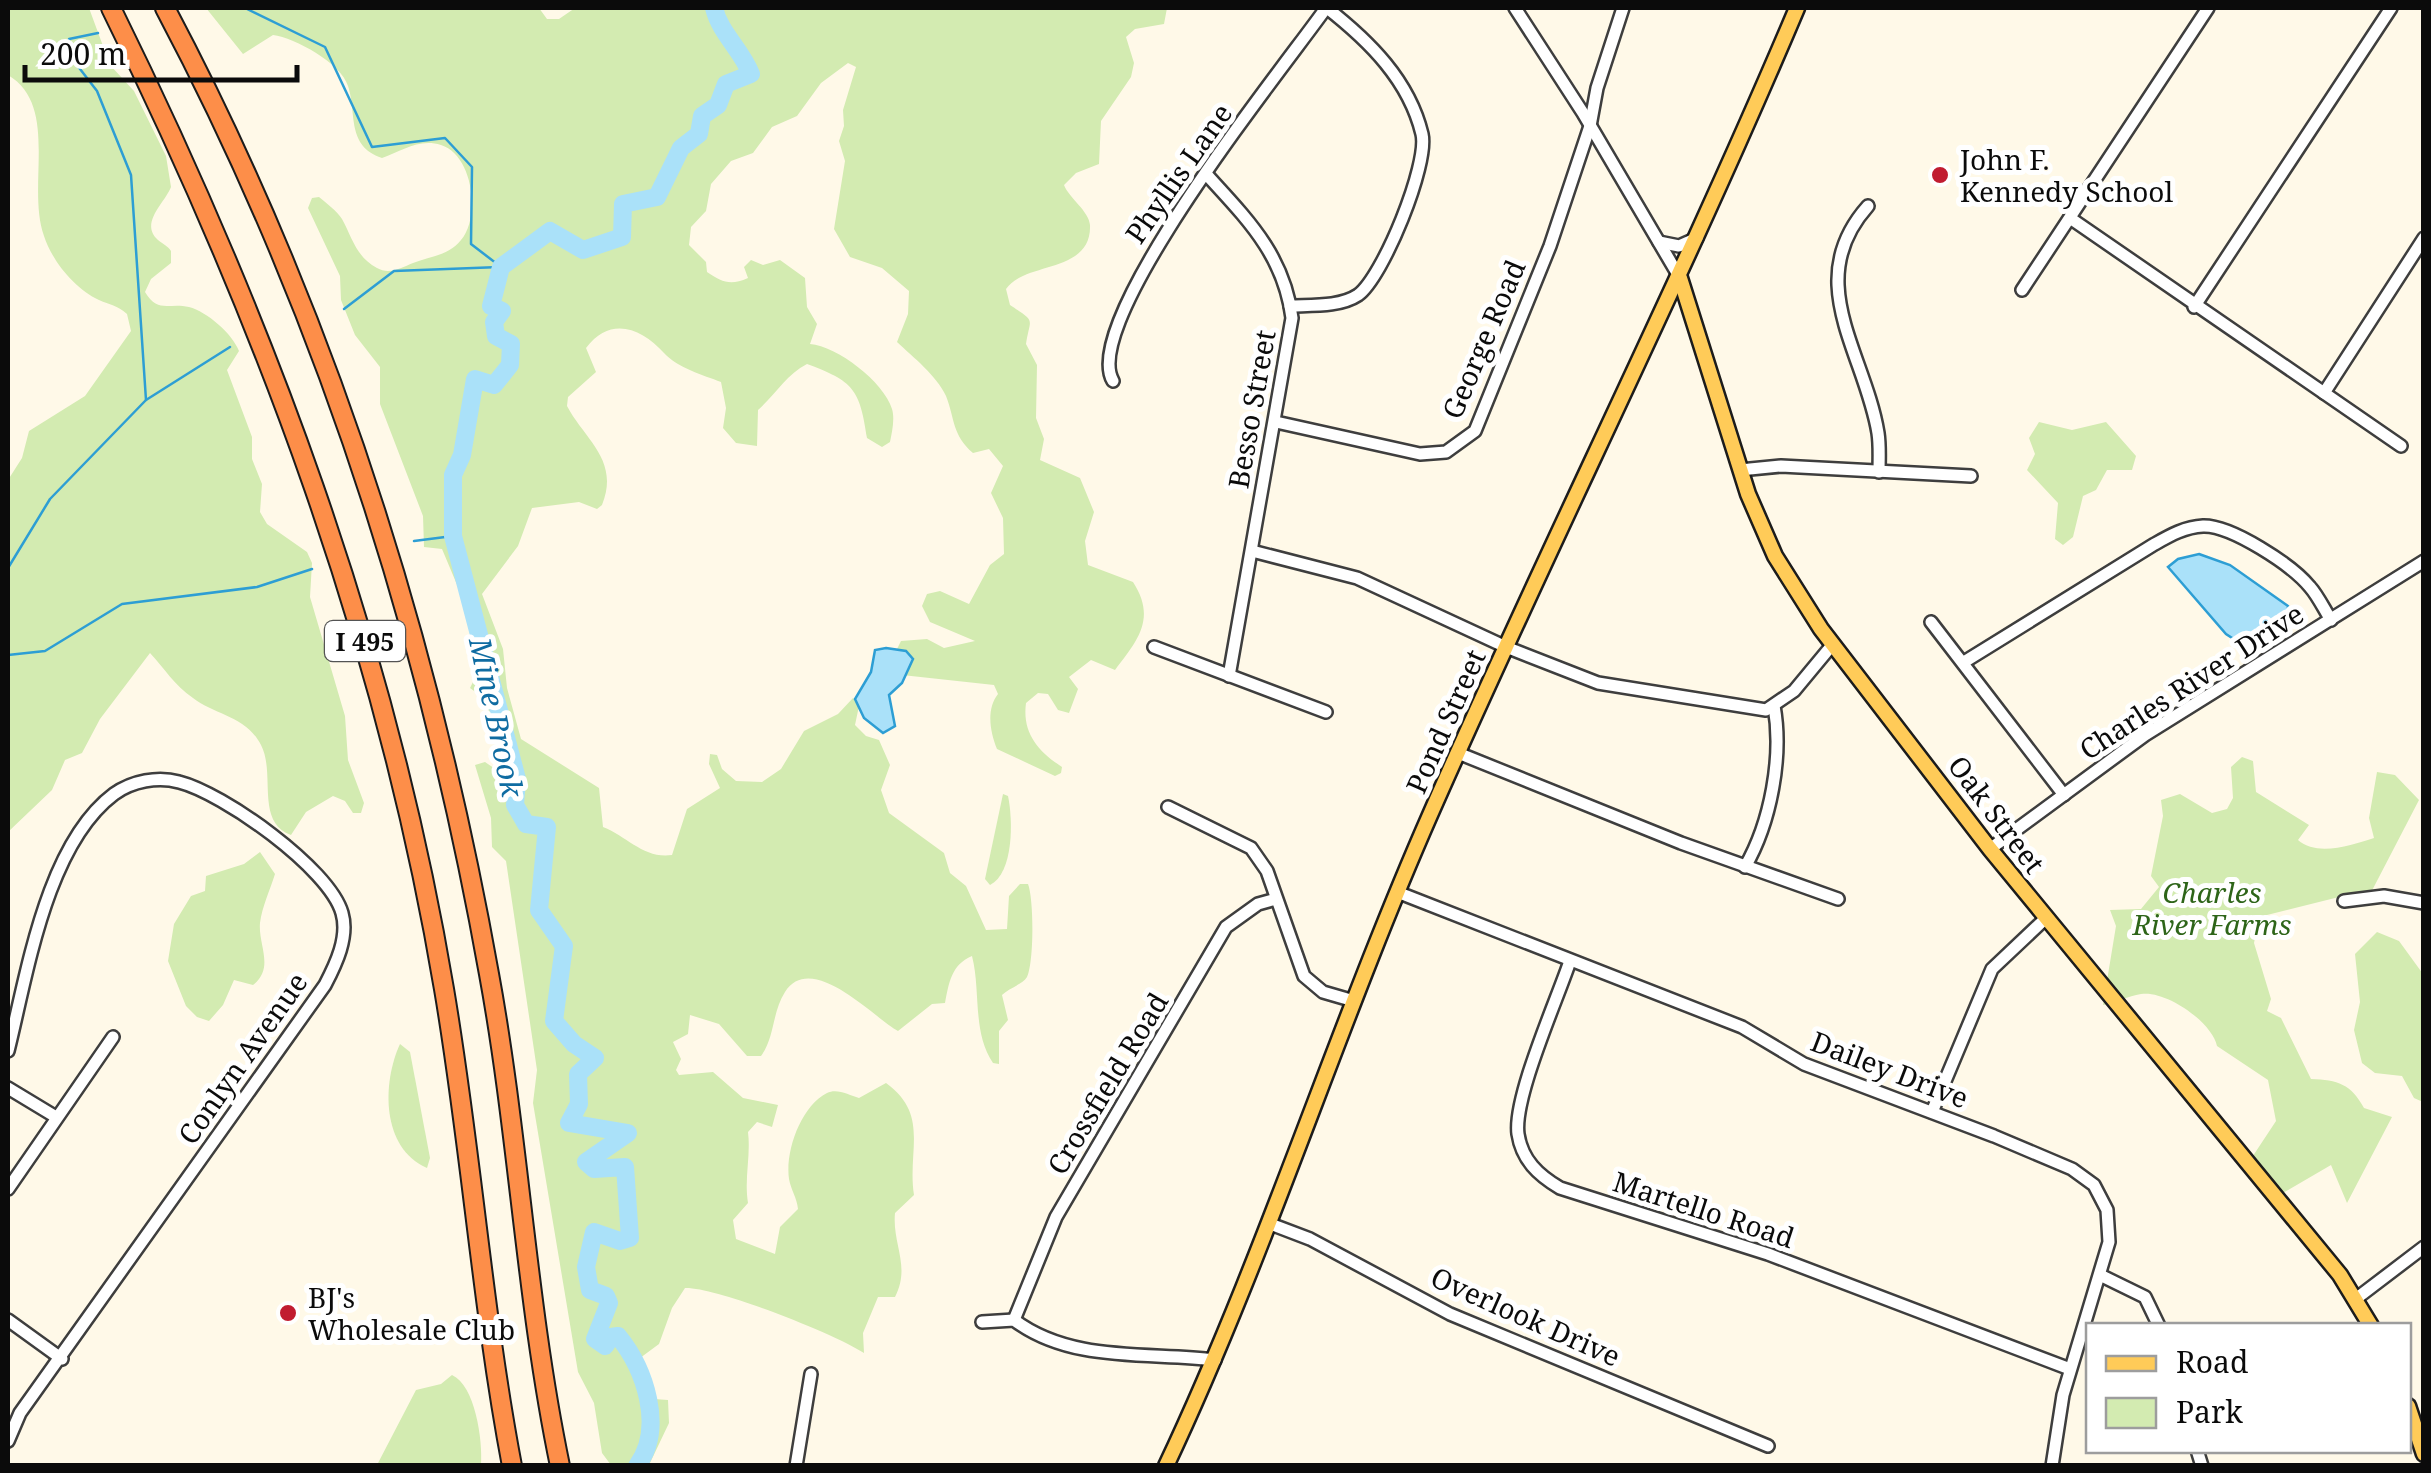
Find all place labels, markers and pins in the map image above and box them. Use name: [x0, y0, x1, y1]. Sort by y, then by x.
place label: John F. Kennedy School: [1959, 140, 2174, 210]
marker: John F. Kennedy School: [1929, 164, 1951, 186]
place label: BJ's Wholesale Club: [308, 1278, 515, 1348]
marker: BJ's Wholesale Club: [277, 1302, 299, 1324]

